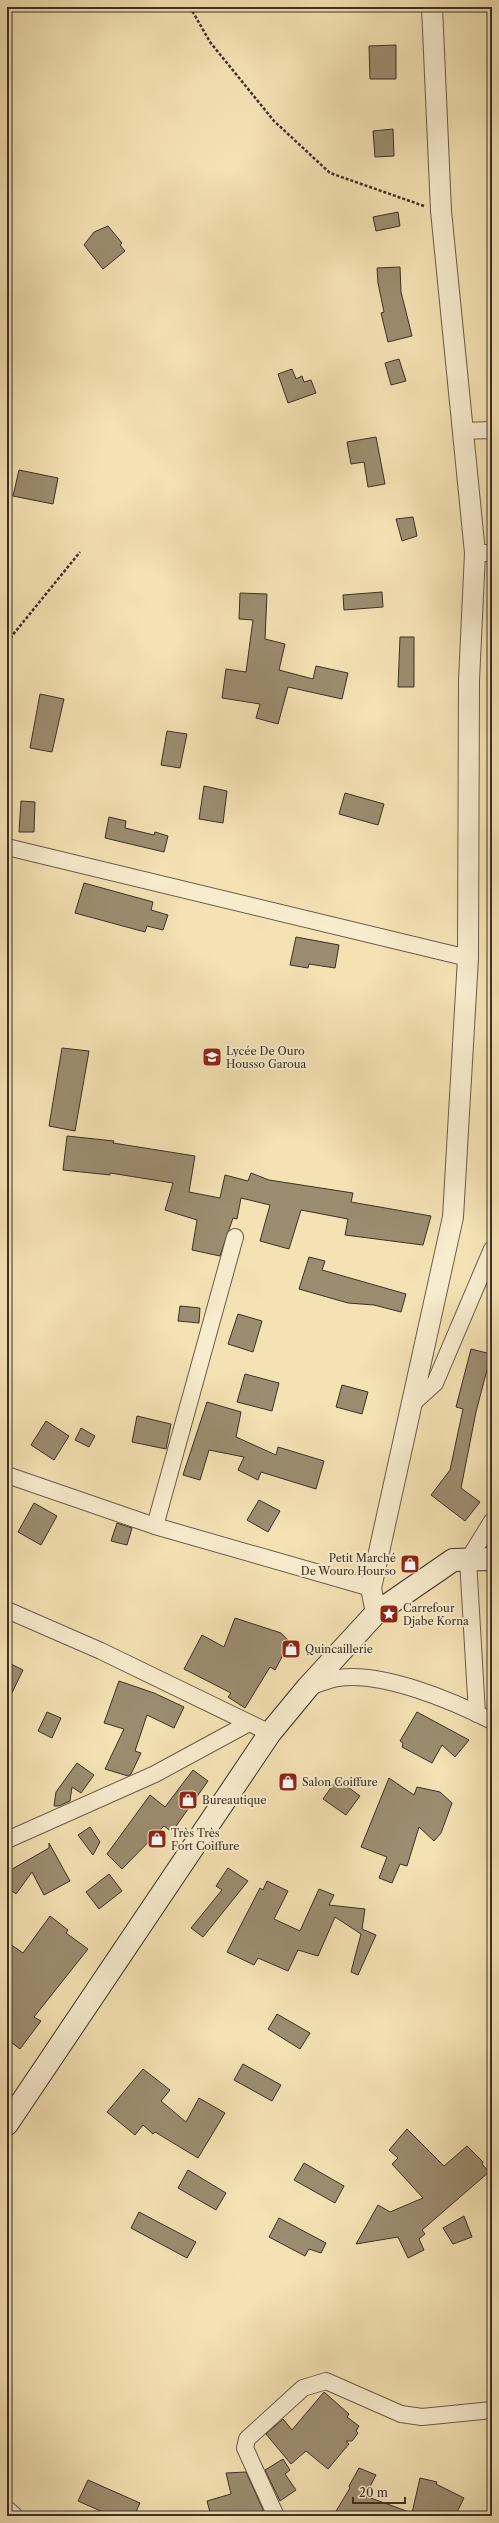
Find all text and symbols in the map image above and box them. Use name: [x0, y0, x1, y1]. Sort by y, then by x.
place label: Lycée De Ouro Housso Garoua: [226, 1044, 307, 1071]
school or university icon: Lycée De Ouro Housso Garoua: [201, 1046, 223, 1068]
place label: Petit Marché De Wouro Hourso: [301, 1551, 396, 1578]
shop icon: Petit Marché De Wouro Hourso: [399, 1553, 421, 1575]
place label: Carrefour Djabe Korna: [403, 1601, 469, 1628]
place icon: Carrefour Djabe Korna: [378, 1603, 400, 1625]
shop icon: Quincaillerie: [280, 1638, 302, 1660]
place label: Quincaillerie: [305, 1642, 373, 1656]
shop icon: Salon Coiffure: [277, 1771, 299, 1793]
place label: Salon Coiffure: [302, 1775, 378, 1789]
shop icon: Bureautique: [177, 1789, 199, 1811]
place label: Bureautique: [202, 1793, 267, 1807]
place label: Très Très Fort Coiffure: [171, 1826, 239, 1853]
shop icon: Très Très Fort Coiffure: [146, 1828, 168, 1850]
scale bar: [353, 2479, 405, 2505]
text: 20 m: [359, 2485, 388, 2500]

